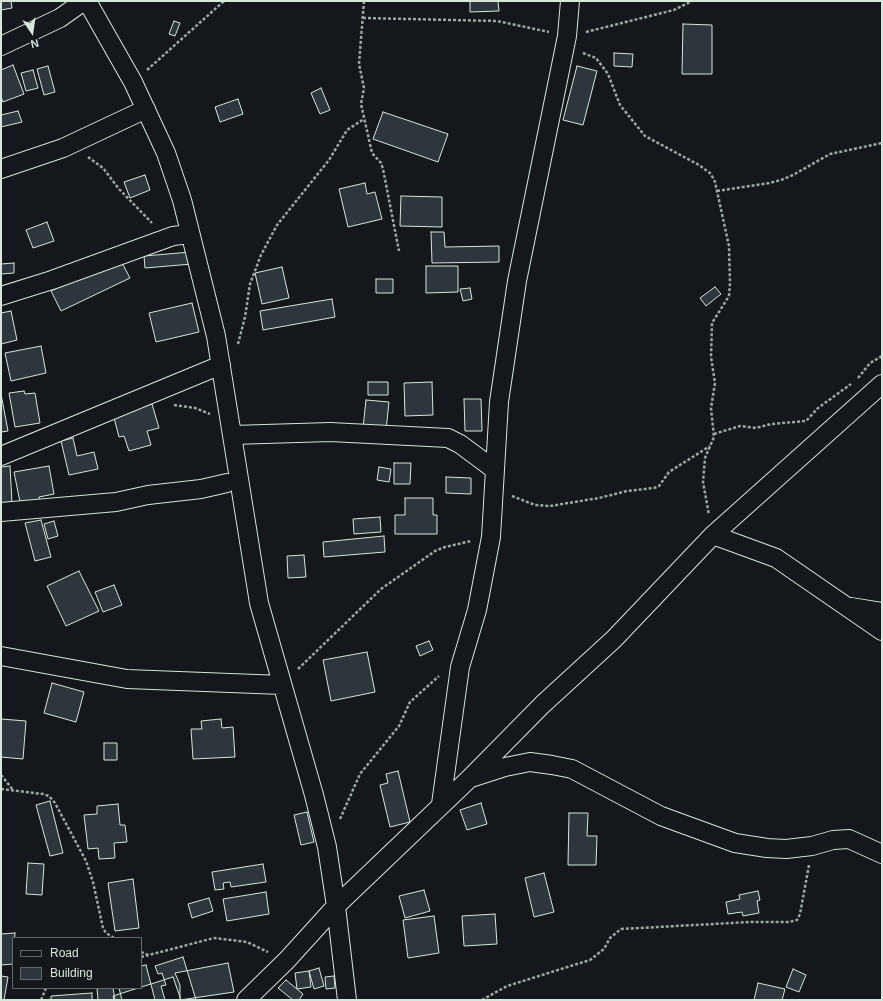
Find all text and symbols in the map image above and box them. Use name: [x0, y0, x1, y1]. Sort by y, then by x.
north arrow: [12, 12, 52, 52]
text: N: [29, 37, 40, 50]
legend: [12, 937, 142, 989]
text: Road: [50, 946, 79, 960]
text: Building: [50, 966, 93, 980]

